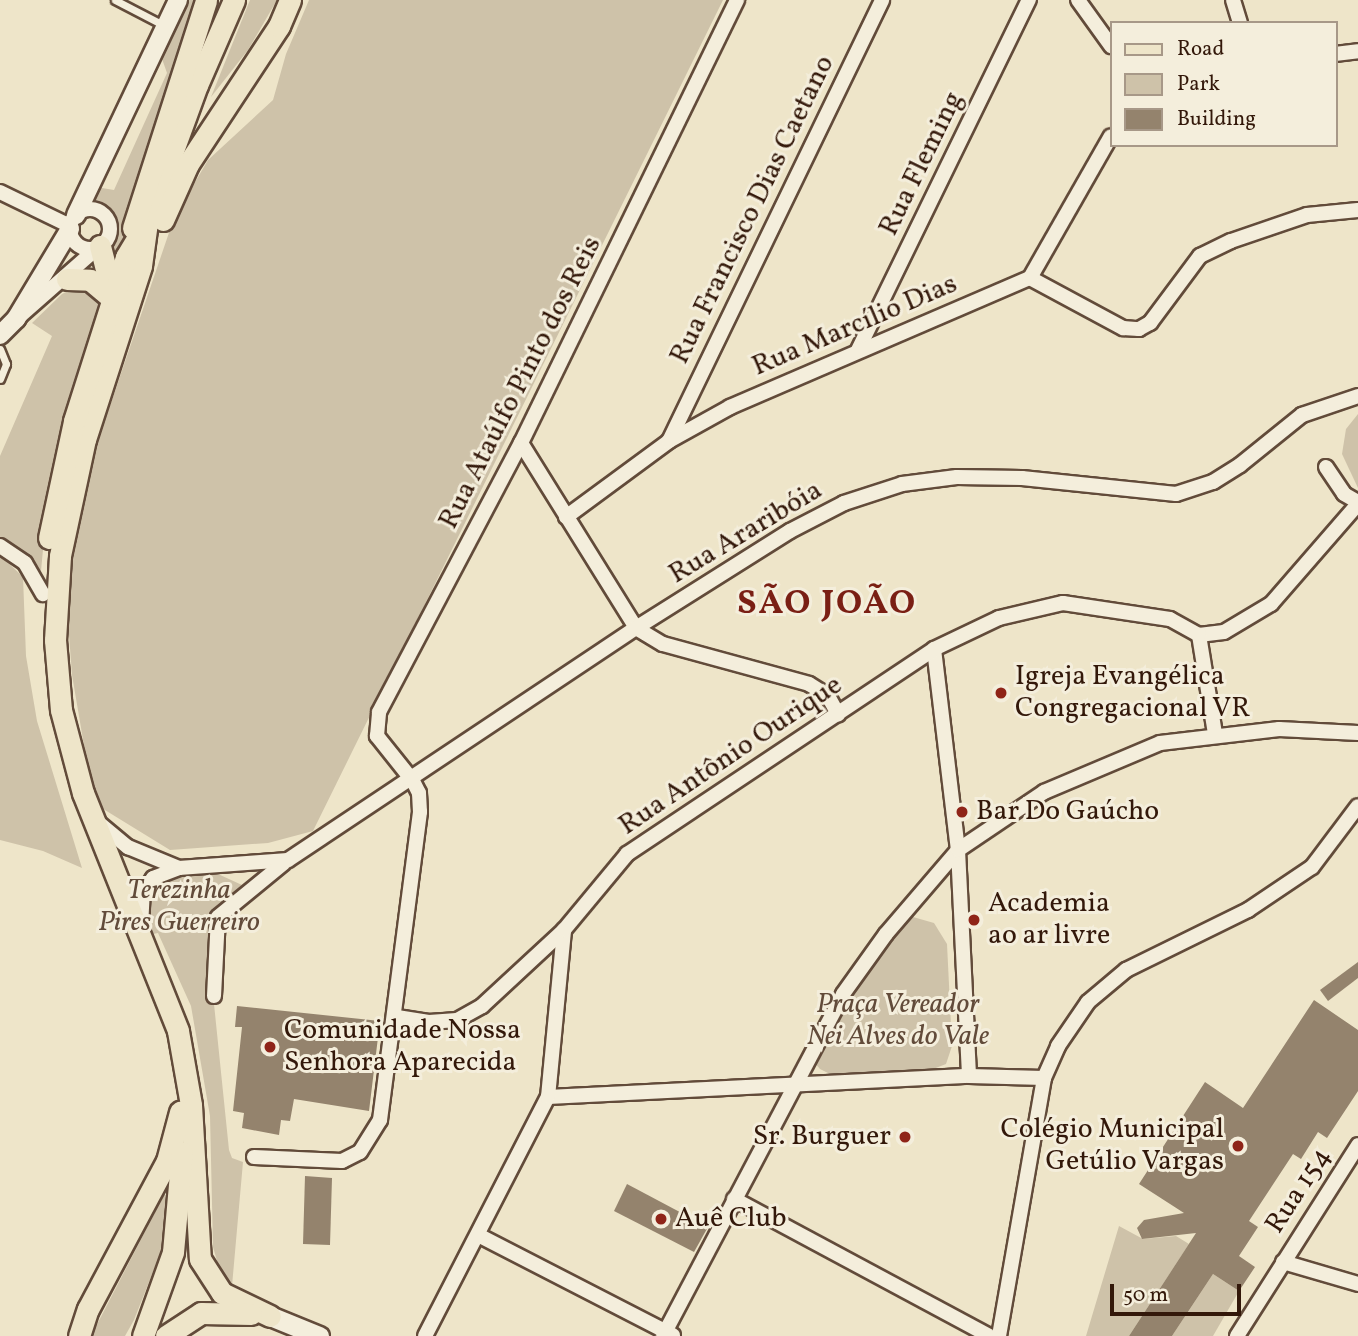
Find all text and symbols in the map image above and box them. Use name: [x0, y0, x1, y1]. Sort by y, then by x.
legend: [1110, 21, 1337, 147]
text: Road: [1177, 35, 1224, 64]
street label: Rua Francisco Dias Caetano: [664, 50, 842, 370]
text: Park: [1177, 70, 1220, 99]
street label: Rua Fleming: [873, 86, 971, 242]
text: Building: [1177, 105, 1256, 134]
street label: Rua Ataúlfo Pinto dos Reis: [433, 231, 609, 535]
street label: Rua Marcílio Dias: [748, 268, 962, 384]
street label: Rua Araribóia: [663, 474, 829, 592]
district label: SÃO JOÃO: [738, 583, 916, 625]
place label: Igreja Evangélica Congregacional VR: [1015, 660, 1251, 726]
street label: Rua Antônio Ourique: [613, 669, 849, 843]
marker: Igreja Evangélica Congregacional VR: [993, 685, 1009, 701]
place label: Bar Do Gaúcho: [976, 795, 1159, 829]
marker: Bar Do Gaúcho: [954, 804, 970, 820]
park label: Terezinha Pires Guerreiro: [98, 874, 260, 940]
place label: Academia ao ar livre: [988, 887, 1110, 953]
marker: Academia ao ar livre: [966, 912, 982, 928]
park label: Praça Vereador Nei Alves do Vale: [807, 988, 989, 1054]
place label: Comunidade Nossa Senhora Aparecida: [284, 1014, 521, 1080]
marker: Comunidade Nossa Senhora Aparecida: [262, 1039, 278, 1055]
place label: Colégio Municipal Getúlio Vargas: [1000, 1113, 1224, 1179]
place label: Sr. Burguer: [753, 1120, 891, 1154]
marker: Sr. Burguer: [897, 1129, 913, 1145]
marker: Colégio Municipal Getúlio Vargas: [1230, 1138, 1246, 1154]
street label: Rua 154: [1259, 1142, 1339, 1240]
place label: Auê Club: [675, 1202, 787, 1236]
marker: Auê Club: [653, 1211, 669, 1227]
scale bar: [1113, 1270, 1244, 1314]
text: 50 m: [1123, 1281, 1168, 1310]

